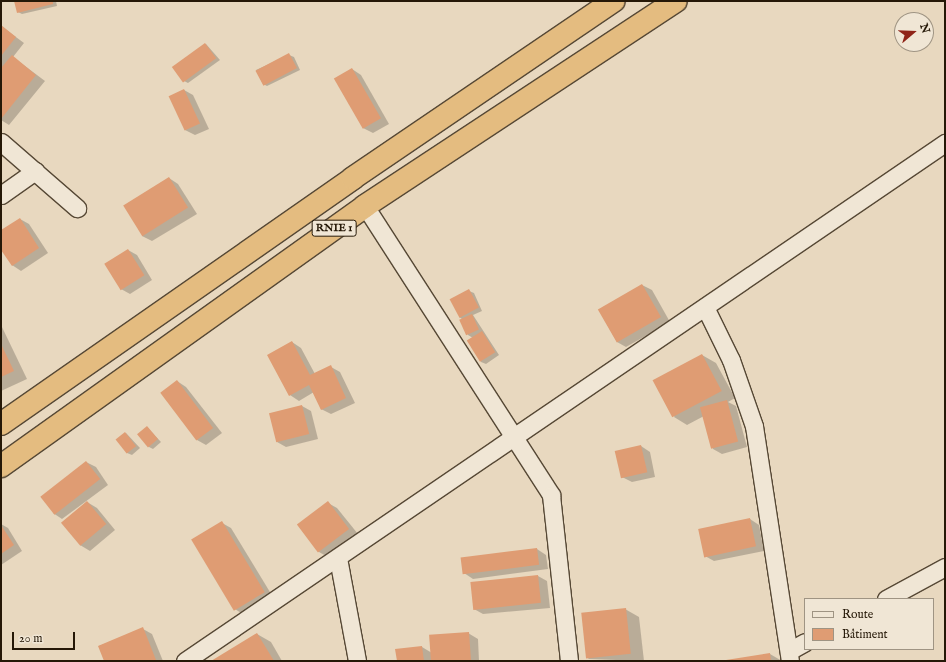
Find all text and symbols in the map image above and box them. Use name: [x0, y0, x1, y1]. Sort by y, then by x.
north arrow: [894, 12, 934, 52]
text: N: [916, 22, 933, 35]
road number: RNIE 1: [311, 219, 357, 237]
legend: [804, 598, 934, 650]
text: Route: [842, 607, 873, 622]
scale bar: [14, 624, 77, 650]
text: Bâtiment: [842, 627, 888, 642]
text: 20 m: [19, 631, 42, 646]

